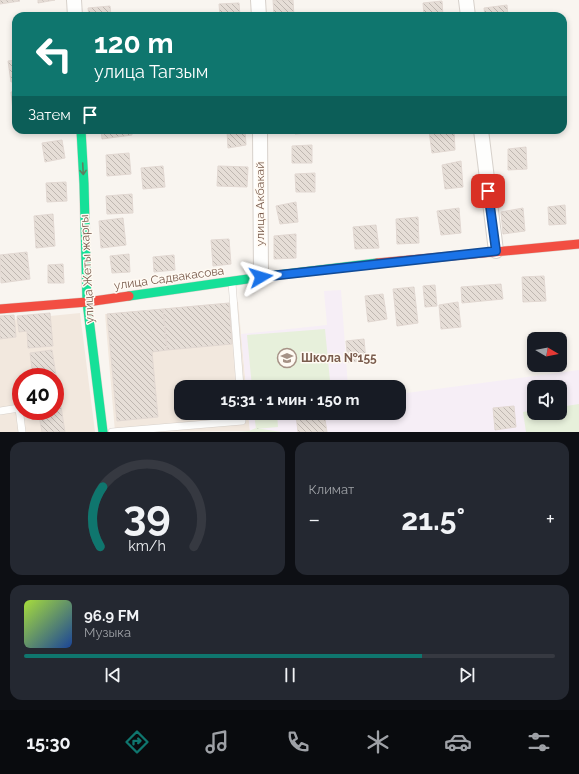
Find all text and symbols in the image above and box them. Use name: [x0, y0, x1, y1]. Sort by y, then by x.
text: 120 m: [94, 27, 174, 60]
icon: left: [28, 28, 80, 80]
text: улица Тагзым: [94, 61, 208, 82]
icon: arrive: [79, 104, 101, 126]
text: Затем: [28, 106, 71, 124]
one-way arrow: [80, 162, 87, 175]
street label: улица Акбакай: [253, 162, 267, 246]
pin: [471, 174, 505, 208]
icon: arrive: [477, 180, 499, 202]
street label: улица Жеты жаргы: [77, 214, 97, 324]
position arrow: [240, 256, 282, 298]
street label: улица Садвакасова: [113, 263, 225, 293]
north arrow: [527, 332, 567, 372]
map controls: [527, 332, 567, 420]
school or university icon: Школа №155: [276, 347, 298, 369]
place label: Школа №155: [301, 351, 377, 365]
speed limit sign: 40: [12, 368, 64, 420]
button: sound: [527, 380, 567, 420]
text: 15:31 · 1 мин · 150 m: [220, 391, 360, 409]
text: Климат: [309, 482, 354, 497]
text: 39: [123, 490, 171, 539]
text: 21.5°: [401, 502, 465, 537]
text: −: [309, 506, 320, 532]
text: +: [546, 506, 555, 532]
text: km/h: [128, 537, 166, 553]
text: 96.9 FM: [84, 607, 139, 625]
text: Музыка: [84, 625, 131, 640]
icon: previous: [102, 664, 124, 686]
icon: pause: [279, 664, 301, 686]
icon: next: [456, 664, 478, 686]
icon: directions: [123, 728, 151, 756]
icon: music: [203, 728, 231, 756]
icon: phone: [284, 728, 312, 756]
icon: climate: [364, 728, 392, 756]
icon: car: [444, 728, 472, 756]
icon: filters: [525, 728, 553, 756]
text: 15:30: [26, 732, 71, 753]

